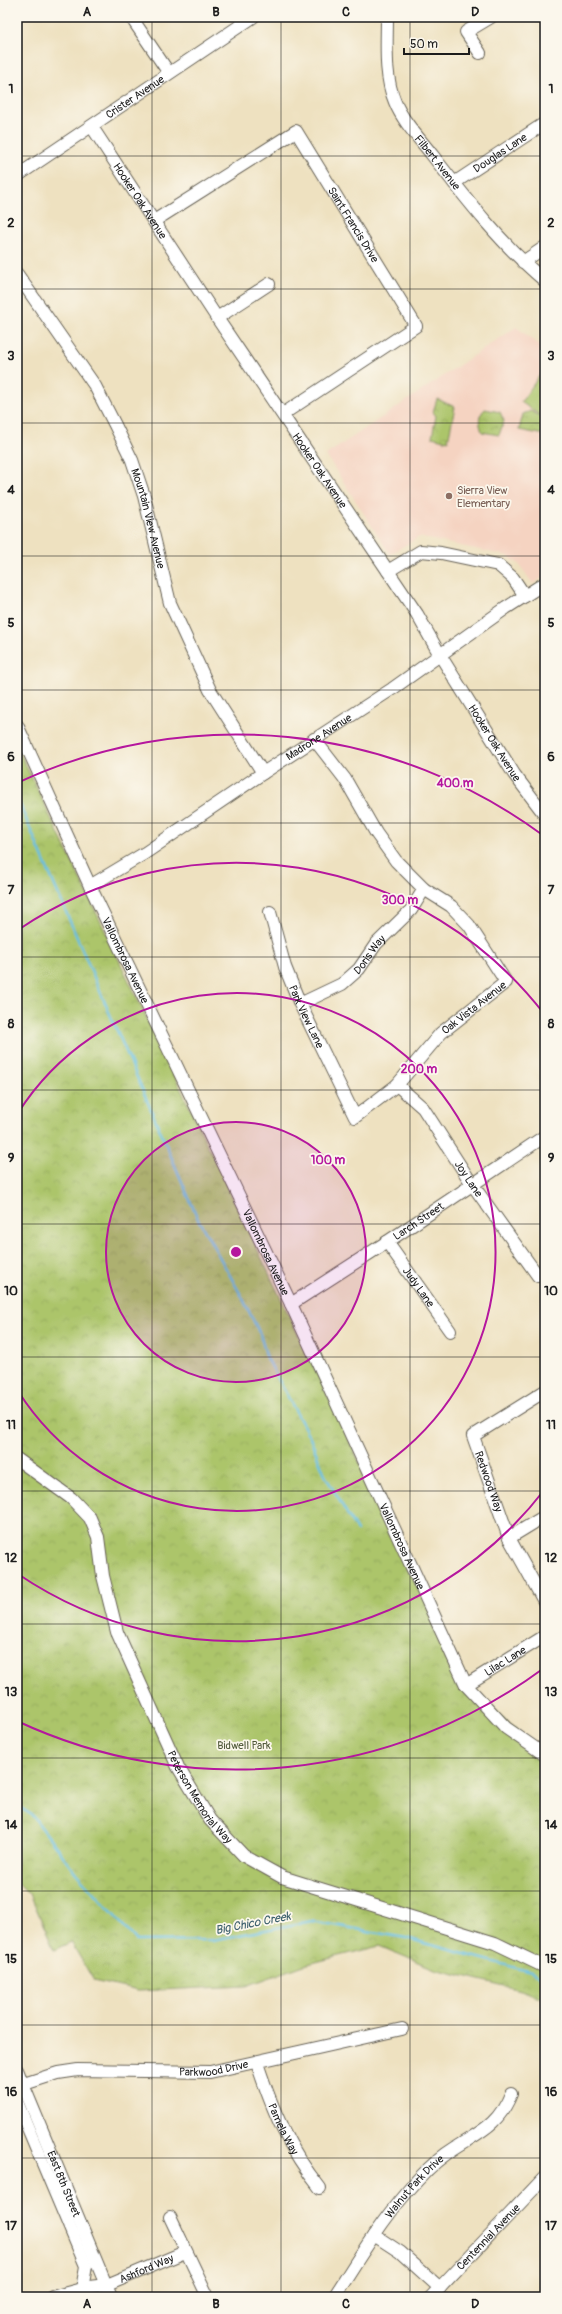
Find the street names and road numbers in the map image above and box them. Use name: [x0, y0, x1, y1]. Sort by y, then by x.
street label: Crister Avenue: [103, 72, 167, 121]
street label: Douglas Lane: [471, 130, 530, 176]
street label: Filbert Avenue: [412, 132, 463, 193]
street label: Hooker Oak Avenue: [110, 160, 170, 242]
street label: Saint Francis Drive: [325, 185, 382, 266]
street label: Hooker Oak Avenue: [289, 430, 350, 511]
street label: Mountain View Avenue: [128, 467, 168, 571]
street label: Hooker Oak Avenue: [465, 702, 524, 785]
street label: Madrone Avenue: [283, 711, 355, 763]
street label: Vallombrosa Avenue: [99, 915, 152, 1006]
street label: Doris Way: [351, 932, 388, 977]
street label: Oak Vista Avenue: [439, 978, 509, 1037]
street label: Park View Lane: [286, 983, 327, 1051]
street label: Joy Lane: [452, 1158, 486, 1200]
street label: Larch Street: [391, 1199, 447, 1243]
street label: Vallombrosa Avenue: [239, 1207, 292, 1298]
street label: Judy Lane: [400, 1265, 437, 1310]
street label: Redwood Way: [472, 1449, 505, 1514]
street label: Vallombrosa Avenue: [376, 1501, 427, 1592]
street label: Lilac Lane: [482, 1643, 529, 1679]
street label: Peterson Memorial Way: [164, 1749, 235, 1847]
street label: Parkwood Drive: [179, 2058, 250, 2079]
street label: Pamela Way: [265, 2102, 301, 2157]
street label: East 8th Street: [44, 2149, 83, 2219]
street label: Walnut Park Drive: [382, 2152, 447, 2221]
street label: Centennial Avenue: [454, 2201, 523, 2273]
street label: Ashford Way: [117, 2252, 176, 2286]

